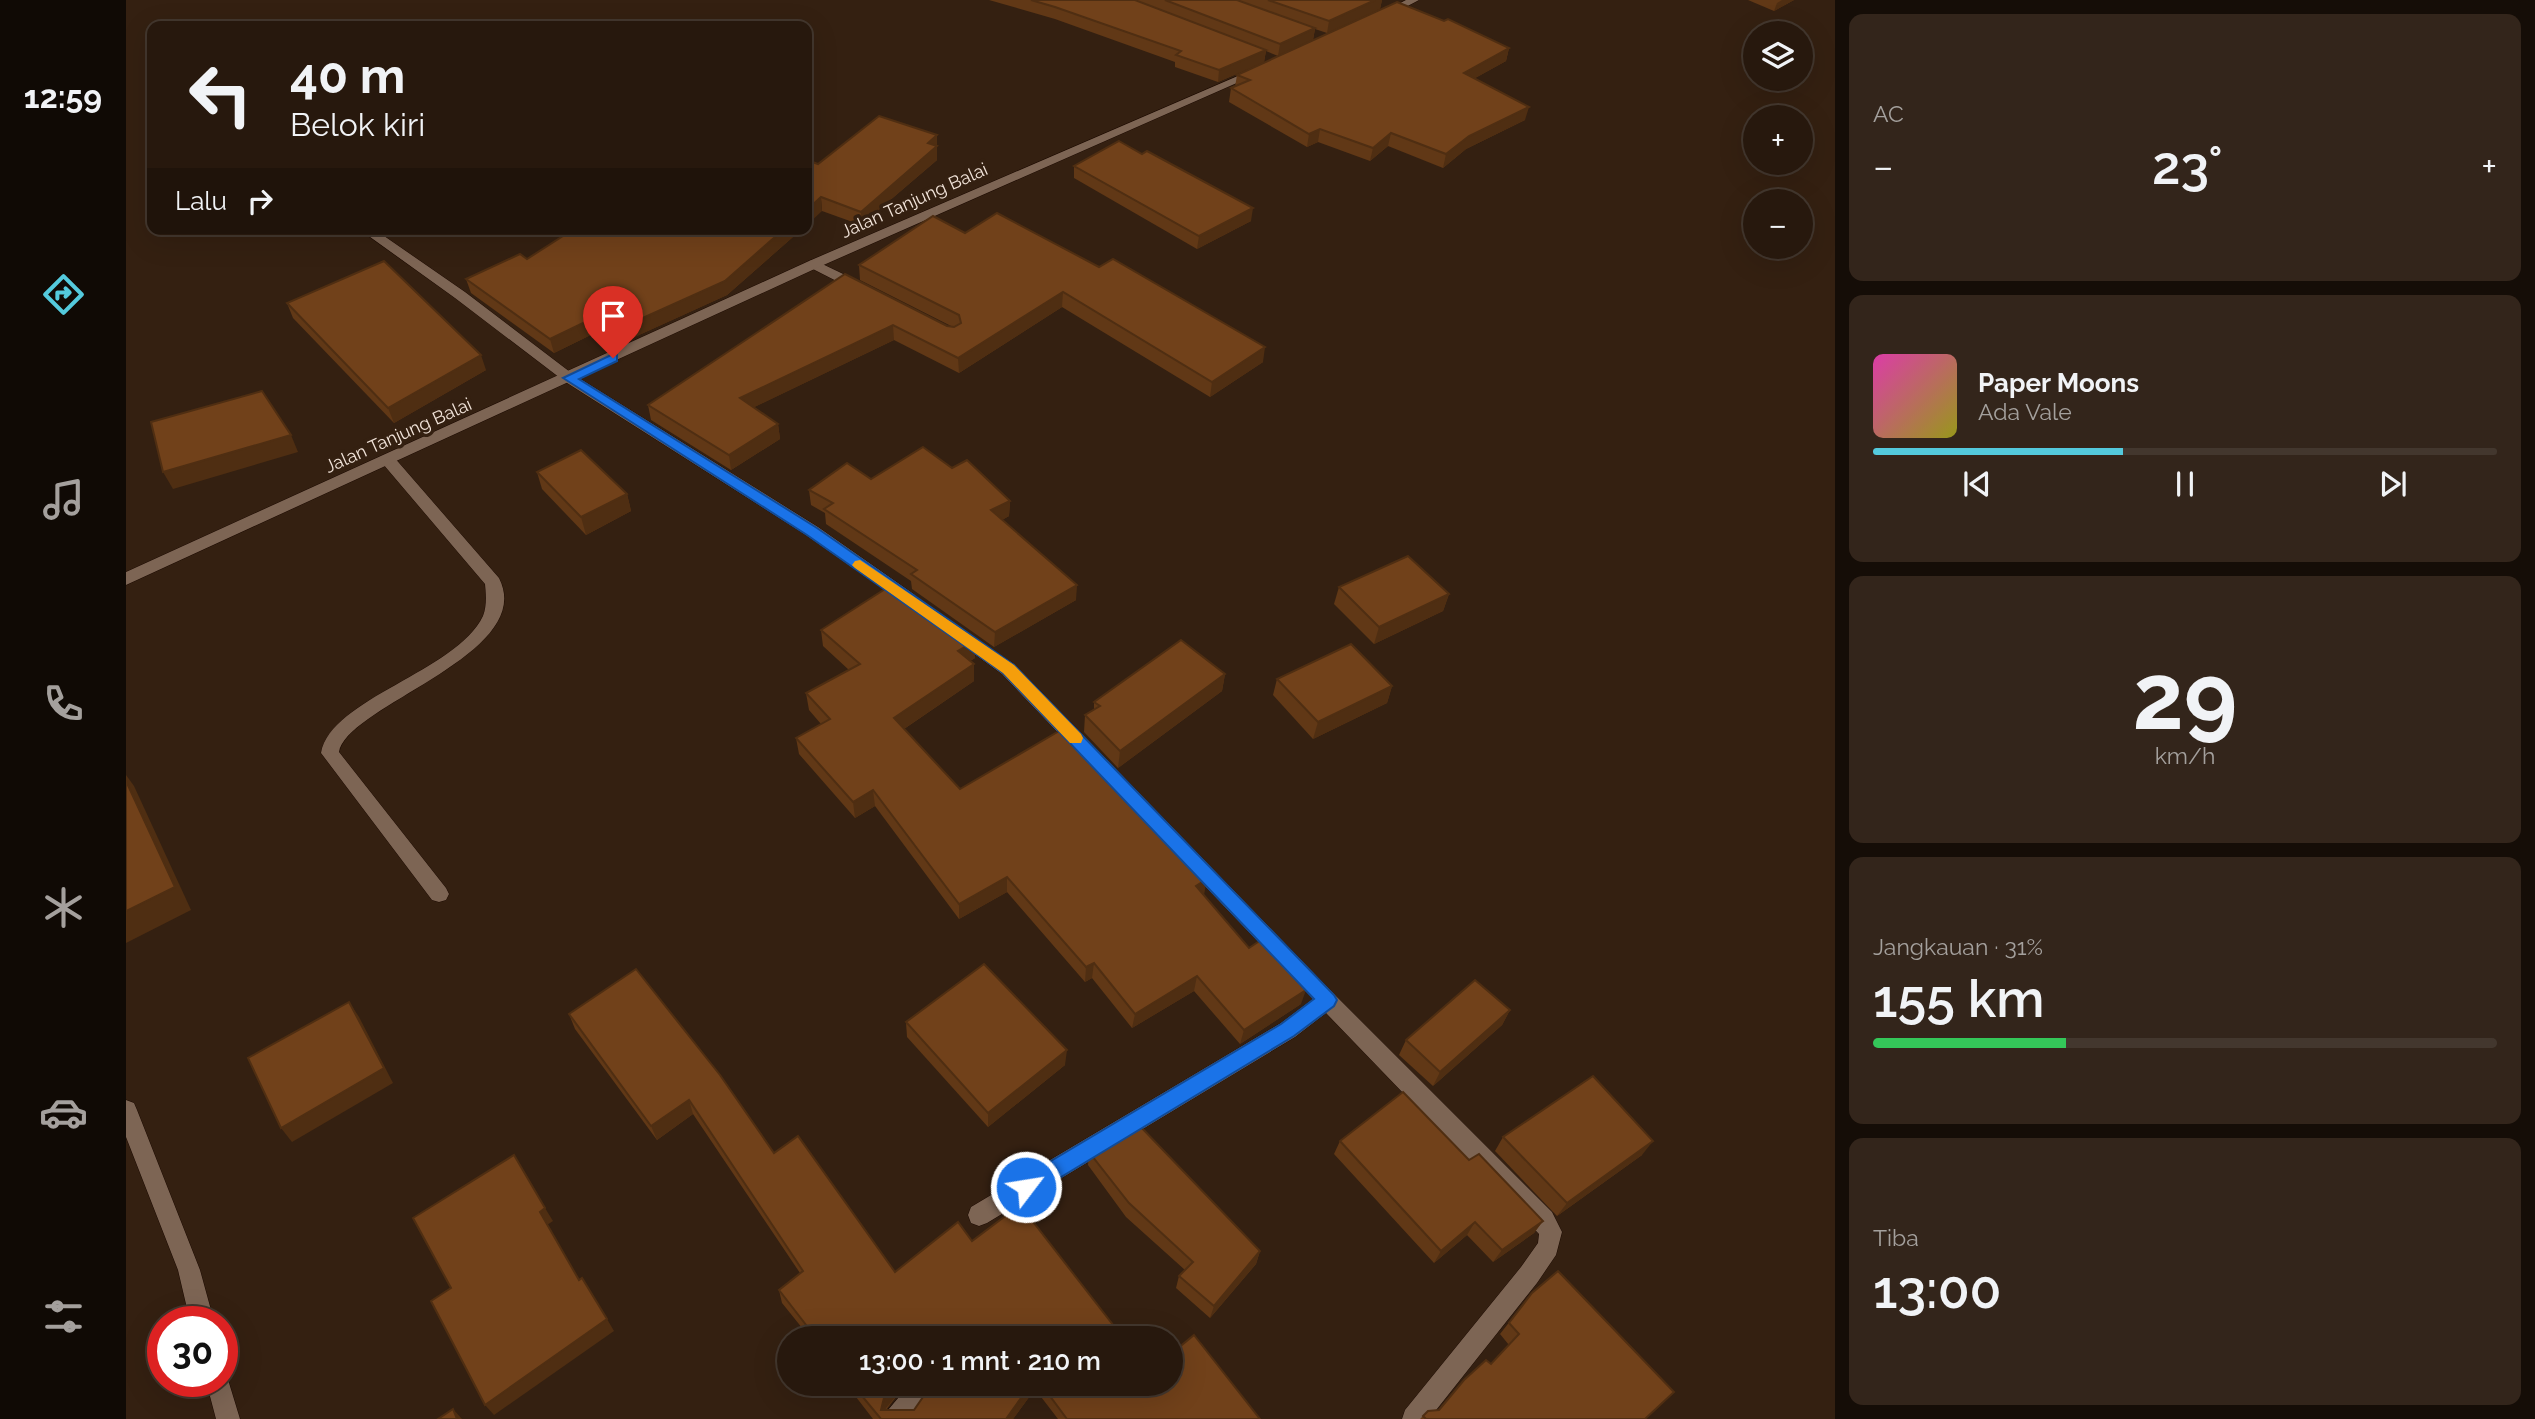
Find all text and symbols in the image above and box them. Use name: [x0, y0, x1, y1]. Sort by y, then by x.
map controls: [1743, 21, 1813, 259]
button: layers: [1743, 21, 1813, 91]
text: 40 m: [290, 47, 405, 104]
icon: left: [175, 49, 266, 140]
text: 12:59: [24, 78, 102, 115]
text: AC: [1873, 100, 1904, 127]
button: +: [1743, 105, 1813, 175]
text: Belok kiri: [290, 106, 425, 143]
text: 23°: [2152, 135, 2223, 196]
text: −: [1873, 144, 1893, 189]
text: +: [2481, 144, 2497, 189]
street label: Jalan Tanjung Balai: [837, 158, 991, 242]
icon: right: [241, 182, 279, 220]
text: Lalu: [175, 186, 227, 216]
button: −: [1743, 189, 1813, 259]
icon: directions: [39, 270, 88, 319]
pin: [583, 286, 643, 358]
icon: arrive: [594, 297, 632, 335]
text: Paper Moons: [1978, 368, 2139, 398]
street label: Jalan Tanjung Balai: [321, 393, 475, 477]
text: Ada Vale: [1978, 398, 2072, 425]
icon: previous: [1958, 465, 1996, 503]
icon: pause: [2166, 465, 2204, 503]
icon: next: [2374, 465, 2412, 503]
icon: music: [39, 475, 88, 524]
text: 29: [2133, 643, 2237, 750]
icon: phone: [39, 679, 88, 728]
text: km/h: [2155, 742, 2215, 769]
icon: climate: [39, 883, 88, 932]
text: Jangkauan · 31%: [1873, 933, 2043, 960]
text: 155 km: [1873, 968, 2044, 1029]
icon: car: [39, 1088, 88, 1137]
position arrow: [989, 1150, 1063, 1224]
text: Tiba: [1873, 1224, 1919, 1251]
text: 13:00: [1873, 1259, 2002, 1320]
icon: filters: [39, 1292, 88, 1341]
speed limit sign: 30: [147, 1306, 238, 1397]
text: 13:00 · 1 mnt · 210 m: [859, 1346, 1101, 1376]

